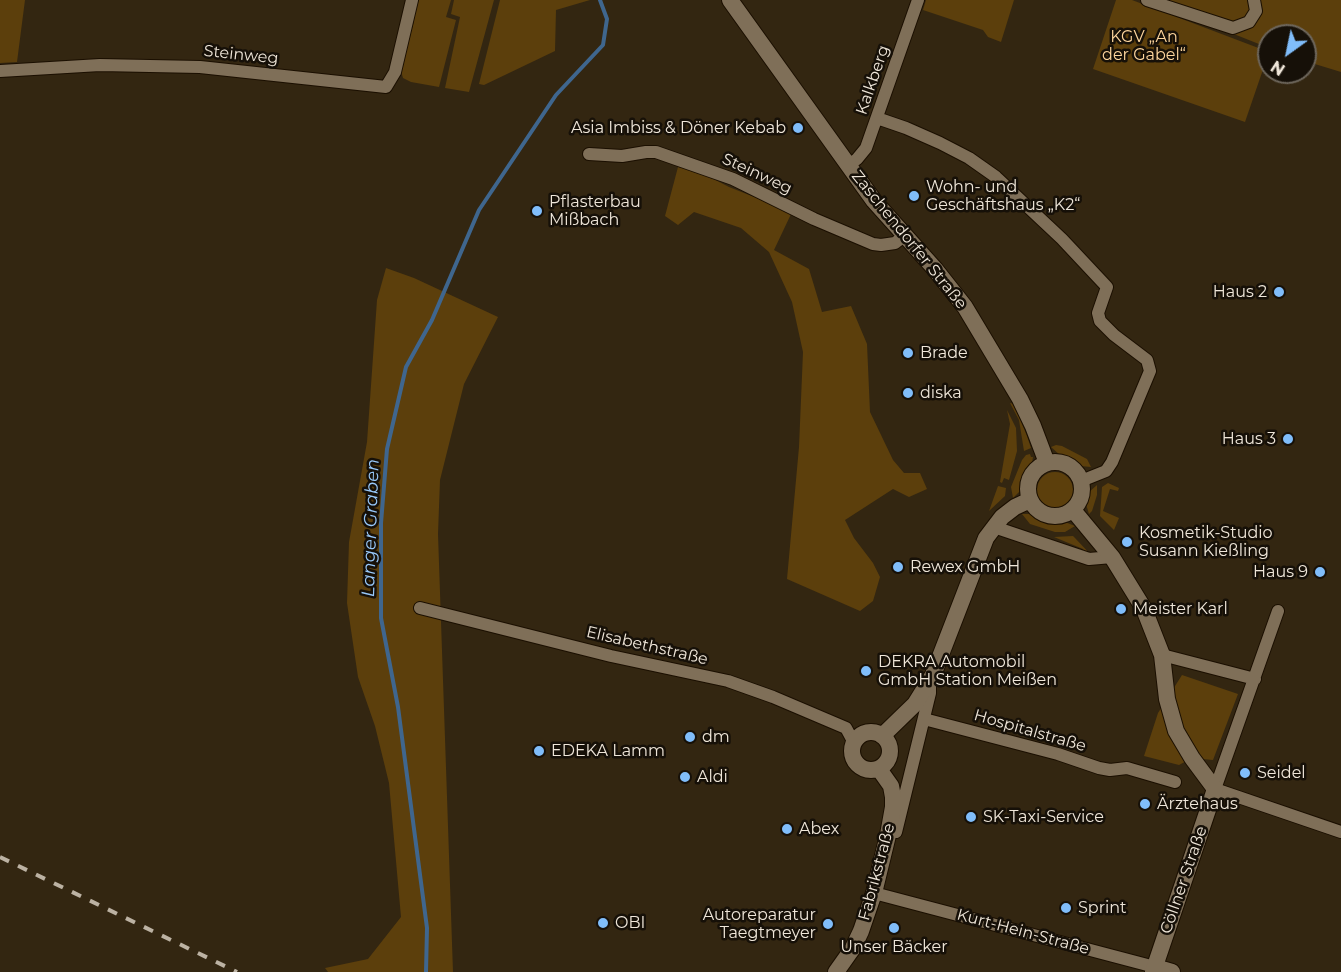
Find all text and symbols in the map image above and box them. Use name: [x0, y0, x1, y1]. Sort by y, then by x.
north arrow: [1257, 24, 1317, 84]
park label: KGV „An der Gabel“: [1102, 27, 1186, 65]
street label: Steinweg: [203, 42, 279, 68]
street label: Kalkberg: [852, 43, 894, 117]
text: N: [1267, 56, 1289, 79]
place label: Asia Imbiss & Döner Kebab: [571, 118, 786, 138]
marker: Asia Imbiss & Döner Kebab: [791, 121, 805, 135]
street label: Steinweg: [719, 149, 795, 199]
street label: Zaschendorfer Straße: [847, 167, 971, 313]
place label: Wohn- und Geschäftshaus „K2“: [926, 177, 1080, 215]
marker: Wohn- und Geschäftshaus „K2“: [907, 189, 921, 203]
place label: Pflasterbau Mißbach: [549, 192, 641, 230]
marker: Pflasterbau Mißbach: [530, 204, 544, 218]
place label: Haus 2: [1213, 282, 1267, 302]
marker: Haus 2: [1272, 285, 1286, 299]
place label: Brade: [920, 343, 968, 363]
marker: Brade: [901, 346, 915, 360]
place label: diska: [920, 383, 962, 403]
marker: diska: [901, 386, 915, 400]
place label: Haus 3: [1222, 429, 1276, 449]
marker: Haus 3: [1281, 432, 1295, 446]
water label: Langer Graben: [358, 459, 384, 597]
place label: Kosmetik-Studio Susann Kießling: [1139, 523, 1273, 561]
marker: Kosmetik-Studio Susann Kießling: [1120, 535, 1134, 549]
place label: Rewex GmbH: [910, 557, 1020, 577]
marker: Rewex GmbH: [891, 560, 905, 574]
place label: Haus 9: [1253, 562, 1308, 582]
marker: Haus 9: [1313, 565, 1327, 579]
place label: Meister Karl: [1133, 599, 1228, 619]
marker: Meister Karl: [1114, 602, 1128, 616]
street label: Elisabethstraße: [584, 623, 710, 669]
place label: DEKRA Automobil GmbH Station Meißen: [878, 652, 1057, 690]
marker: DEKRA Automobil GmbH Station Meißen: [859, 664, 873, 678]
street label: Hospitalstraße: [972, 706, 1088, 756]
place label: dm: [702, 727, 730, 747]
marker: dm: [683, 730, 697, 744]
place label: EDEKA Lamm: [551, 741, 665, 761]
marker: EDEKA Lamm: [532, 744, 546, 758]
place label: Seidel: [1257, 763, 1306, 783]
marker: Seidel: [1238, 766, 1252, 780]
place label: Aldi: [697, 767, 728, 787]
marker: Aldi: [678, 770, 692, 784]
place label: Ärztehaus: [1157, 794, 1238, 814]
marker: Ärztehaus: [1138, 797, 1152, 811]
place label: SK-Taxi-Service: [983, 807, 1104, 827]
marker: SK-Taxi-Service: [964, 810, 978, 824]
place label: Abex: [799, 819, 839, 839]
street label: Fabrikstraße: [855, 821, 899, 923]
marker: Abex: [780, 822, 794, 836]
street label: Cöllner Straße: [1157, 824, 1211, 936]
place label: Sprint: [1078, 898, 1127, 918]
marker: Sprint: [1059, 901, 1073, 915]
place label: Autoreparatur Taegtmeyer: [703, 905, 816, 943]
street label: Kurt-Hein-Straße: [955, 905, 1091, 959]
place label: OBI: [615, 913, 645, 933]
marker: OBI: [596, 916, 610, 930]
marker: Autoreparatur Taegtmeyer: [821, 917, 835, 931]
marker: Unser Bäcker: [887, 921, 901, 935]
place label: Unser Bäcker: [840, 937, 948, 957]

